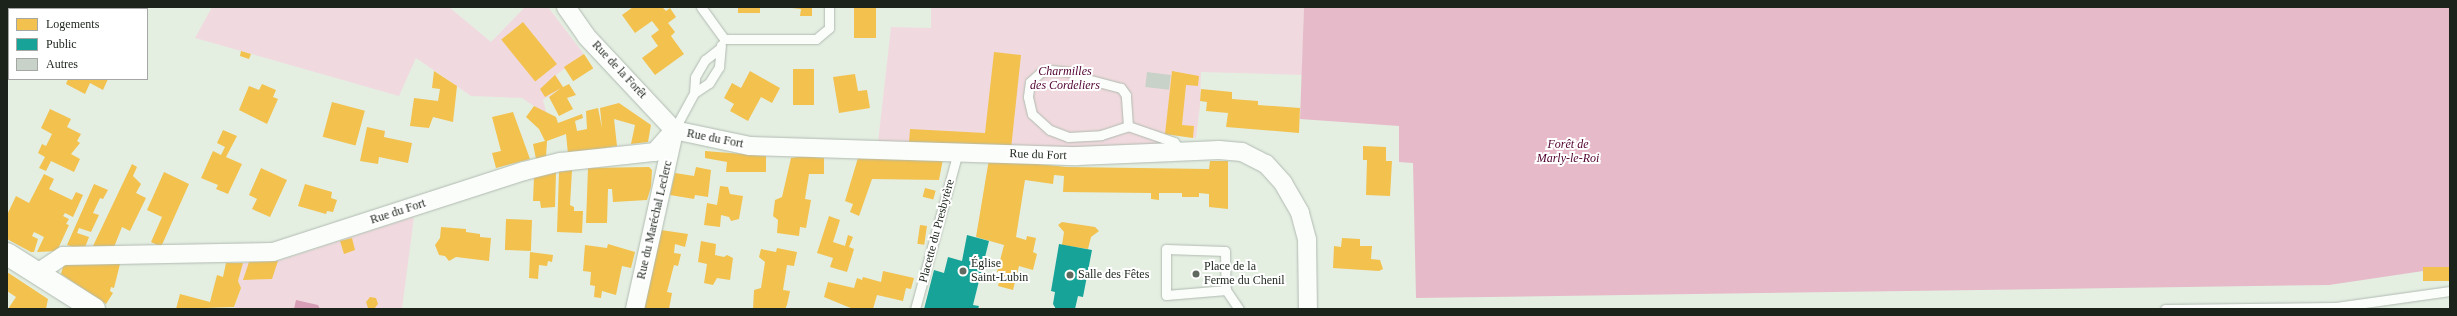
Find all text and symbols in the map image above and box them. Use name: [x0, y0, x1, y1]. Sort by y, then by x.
legend: [8, 8, 148, 80]
text: Logements: [46, 17, 99, 31]
text: Public: [46, 37, 77, 51]
street label: Rue de la Forêt: [589, 38, 649, 102]
text: Autres: [46, 57, 78, 71]
park label: Charmilles des Cordeliers: [1030, 65, 1100, 93]
street label: Rue du Fort: [685, 126, 745, 152]
park label: Forêt de Marly-le-Roi: [1537, 138, 1599, 166]
street label: Rue du Fort: [1009, 147, 1067, 163]
street label: Rue du Maréchal Leclerc: [634, 159, 676, 281]
street label: Placette du Presbytère: [916, 178, 958, 284]
street label: Rue du Fort: [369, 196, 427, 228]
place label: Église Saint-Lubin: [971, 257, 1028, 285]
place label: Place de la Ferme du Chenil: [1204, 260, 1285, 288]
marker: Église Saint-Lubin: [958, 266, 968, 276]
place label: Salle des Fêtes: [1078, 268, 1149, 282]
marker: Place de la Ferme du Chenil: [1191, 269, 1201, 279]
marker: Salle des Fêtes: [1065, 270, 1075, 280]

